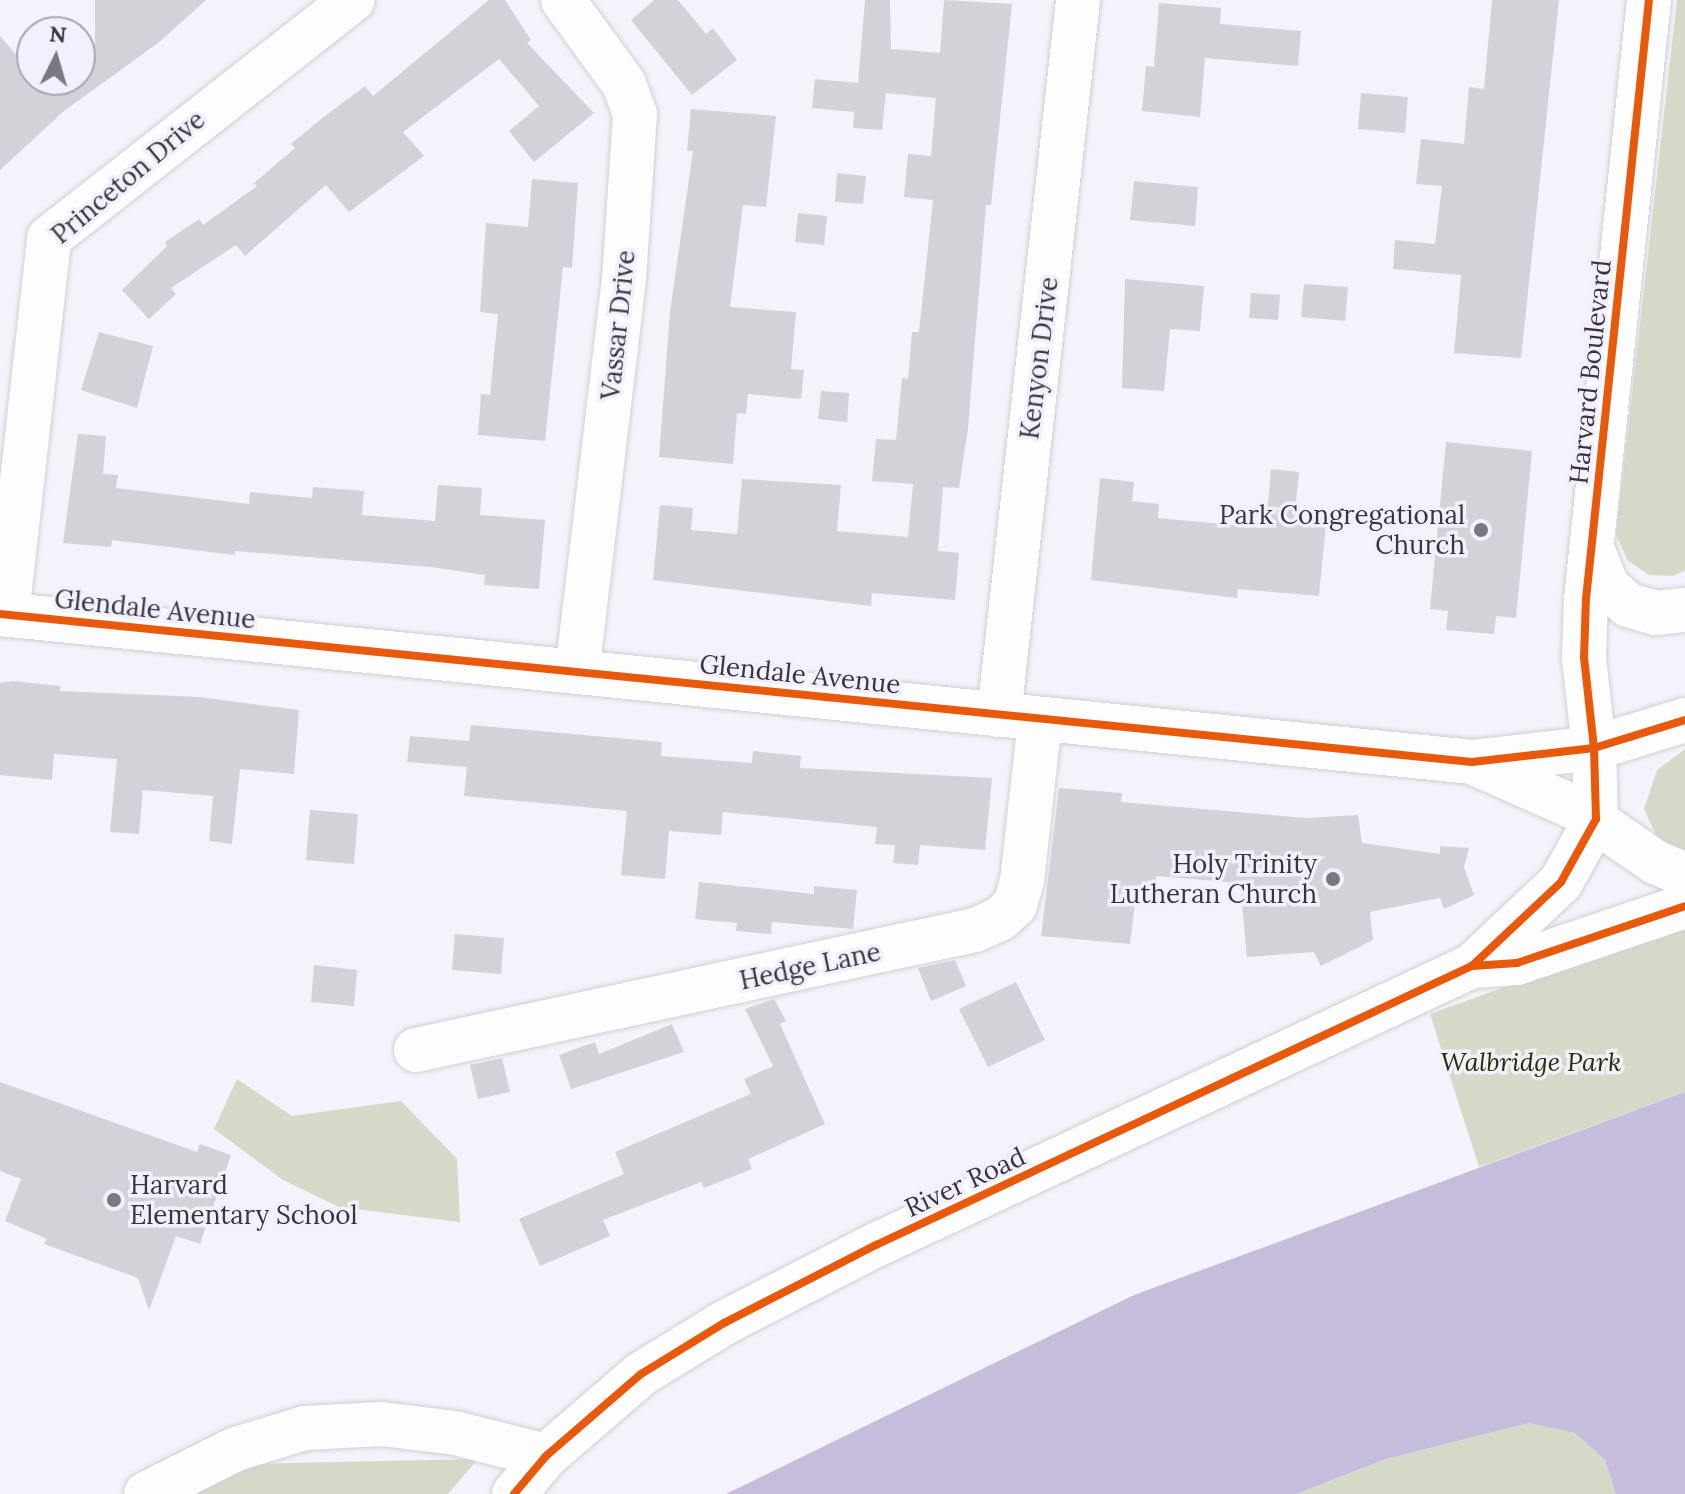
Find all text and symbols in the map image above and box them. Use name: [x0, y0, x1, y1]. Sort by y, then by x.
north arrow: [16, 16, 96, 96]
text: N: [48, 19, 68, 49]
street label: Princeton Drive: [45, 104, 211, 250]
street label: Vassar Drive: [595, 249, 641, 401]
street label: Harvard Boulevard: [1563, 258, 1617, 486]
street label: Kenyon Drive: [1014, 275, 1064, 441]
place label: Park Congregational Church: [1219, 499, 1465, 560]
marker: Park Congregational Church: [1472, 521, 1490, 539]
street label: Glendale Avenue: [53, 583, 257, 635]
street label: Glendale Avenue: [698, 648, 902, 700]
place label: Holy Trinity Lutheran Church: [1110, 848, 1317, 910]
marker: Holy Trinity Lutheran Church: [1324, 870, 1342, 888]
street label: Hedge Lane: [737, 936, 883, 996]
park label: Walbridge Park: [1440, 1046, 1622, 1078]
street label: River Road: [900, 1141, 1030, 1223]
place label: Harvard Elementary School: [130, 1169, 358, 1230]
marker: Harvard Elementary School: [105, 1191, 123, 1209]

